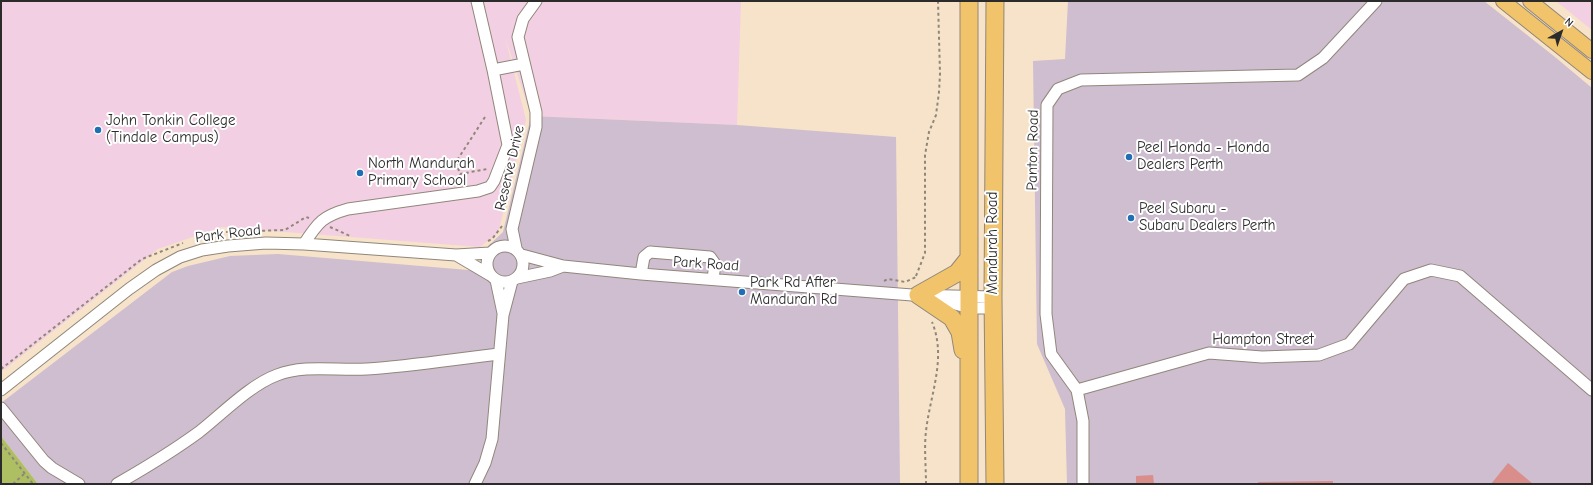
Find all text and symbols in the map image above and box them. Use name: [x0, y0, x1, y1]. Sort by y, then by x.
north arrow: [1541, 12, 1581, 52]
text: N: [1562, 15, 1576, 30]
street label: Panton Road: [1023, 109, 1043, 191]
place label: John Tonkin College (Tindale Campus): [106, 112, 235, 147]
street label: Reserve Drive: [491, 124, 529, 212]
marker: John Tonkin College (Tindale Campus): [93, 125, 103, 135]
place label: Peel Honda - Honda Dealers Perth: [1137, 139, 1270, 174]
marker: Peel Honda - Honda Dealers Perth: [1124, 152, 1134, 162]
place label: North Mandurah Primary School: [368, 155, 475, 190]
marker: North Mandurah Primary School: [355, 168, 365, 178]
street label: Mandurah Road: [984, 191, 1002, 295]
place label: Peel Subaru - Subaru Dealers Perth: [1139, 200, 1276, 235]
marker: Peel Subaru - Subaru Dealers Perth: [1126, 213, 1136, 223]
street label: Park Road: [194, 221, 262, 247]
street label: Park Road: [672, 253, 740, 275]
place label: Park Rd After Mandurah Rd: [750, 274, 837, 309]
marker: Park Rd After Mandurah Rd: [737, 287, 747, 297]
street label: Hampton Street: [1212, 331, 1314, 349]

